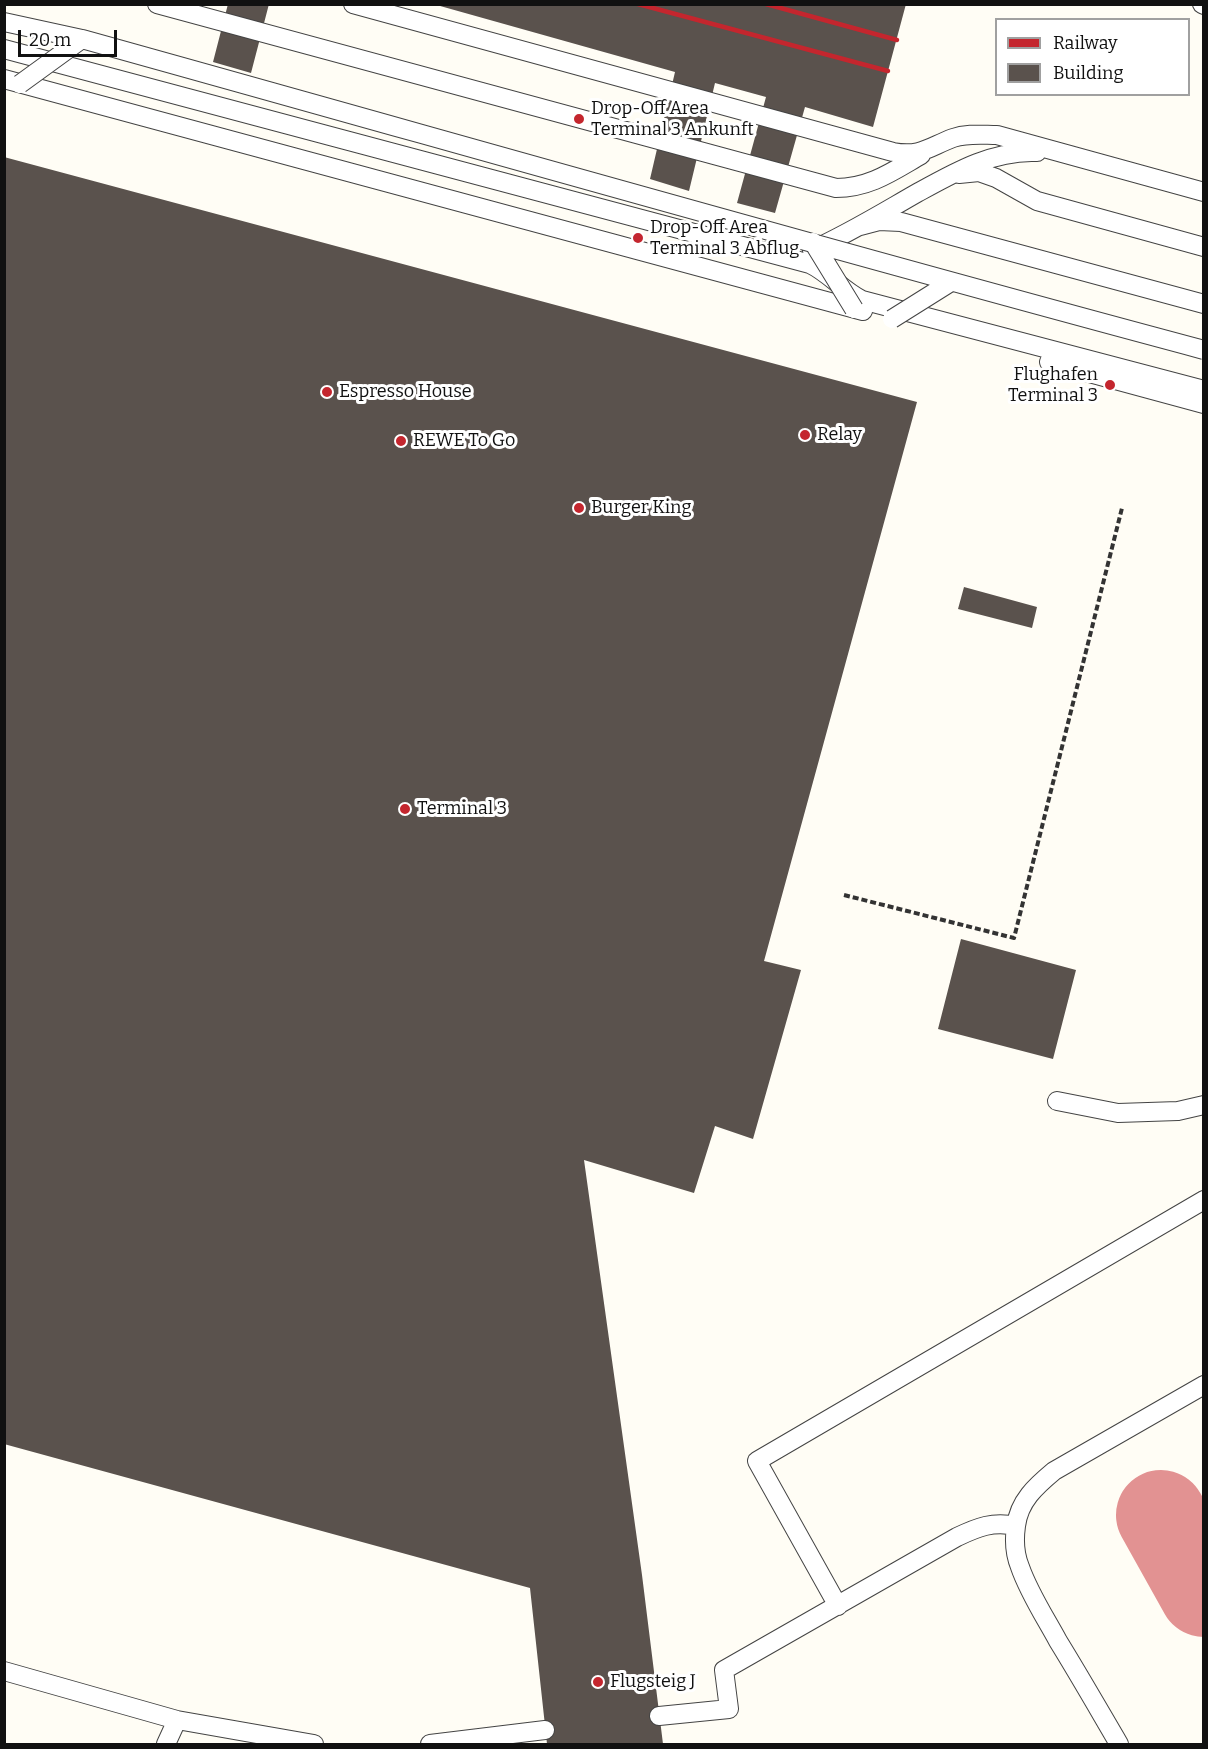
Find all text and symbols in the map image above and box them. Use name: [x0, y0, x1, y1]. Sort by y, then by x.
scale bar: [21, 18, 120, 56]
legend: [995, 18, 1190, 96]
text: 20 m: [29, 29, 71, 51]
text: Railway: [1053, 32, 1117, 54]
text: Building: [1053, 62, 1124, 84]
place label: Drop-Off Area Terminal 3 Ankunft: [591, 98, 754, 140]
marker: Drop-Off Area Terminal 3 Ankunft: [572, 112, 586, 126]
place label: Drop-Off Area Terminal 3 Abflug: [650, 217, 799, 260]
marker: Drop-Off Area Terminal 3 Abflug: [631, 231, 645, 245]
place label: Flughafen Terminal 3: [1008, 364, 1098, 406]
marker: Flughafen Terminal 3: [1103, 378, 1117, 392]
place label: Espresso House: [339, 381, 472, 403]
marker: Espresso House: [320, 385, 334, 399]
place label: Relay: [817, 424, 862, 446]
marker: Relay: [798, 428, 812, 442]
place label: REWE To Go: [413, 430, 515, 452]
marker: REWE To Go: [394, 434, 408, 448]
place label: Burger King: [591, 497, 692, 519]
marker: Burger King: [572, 501, 586, 515]
place label: Terminal 3: [417, 798, 507, 820]
marker: Terminal 3: [398, 802, 412, 816]
place label: Flugsteig J: [610, 1671, 696, 1693]
marker: Flugsteig J: [591, 1675, 605, 1689]

